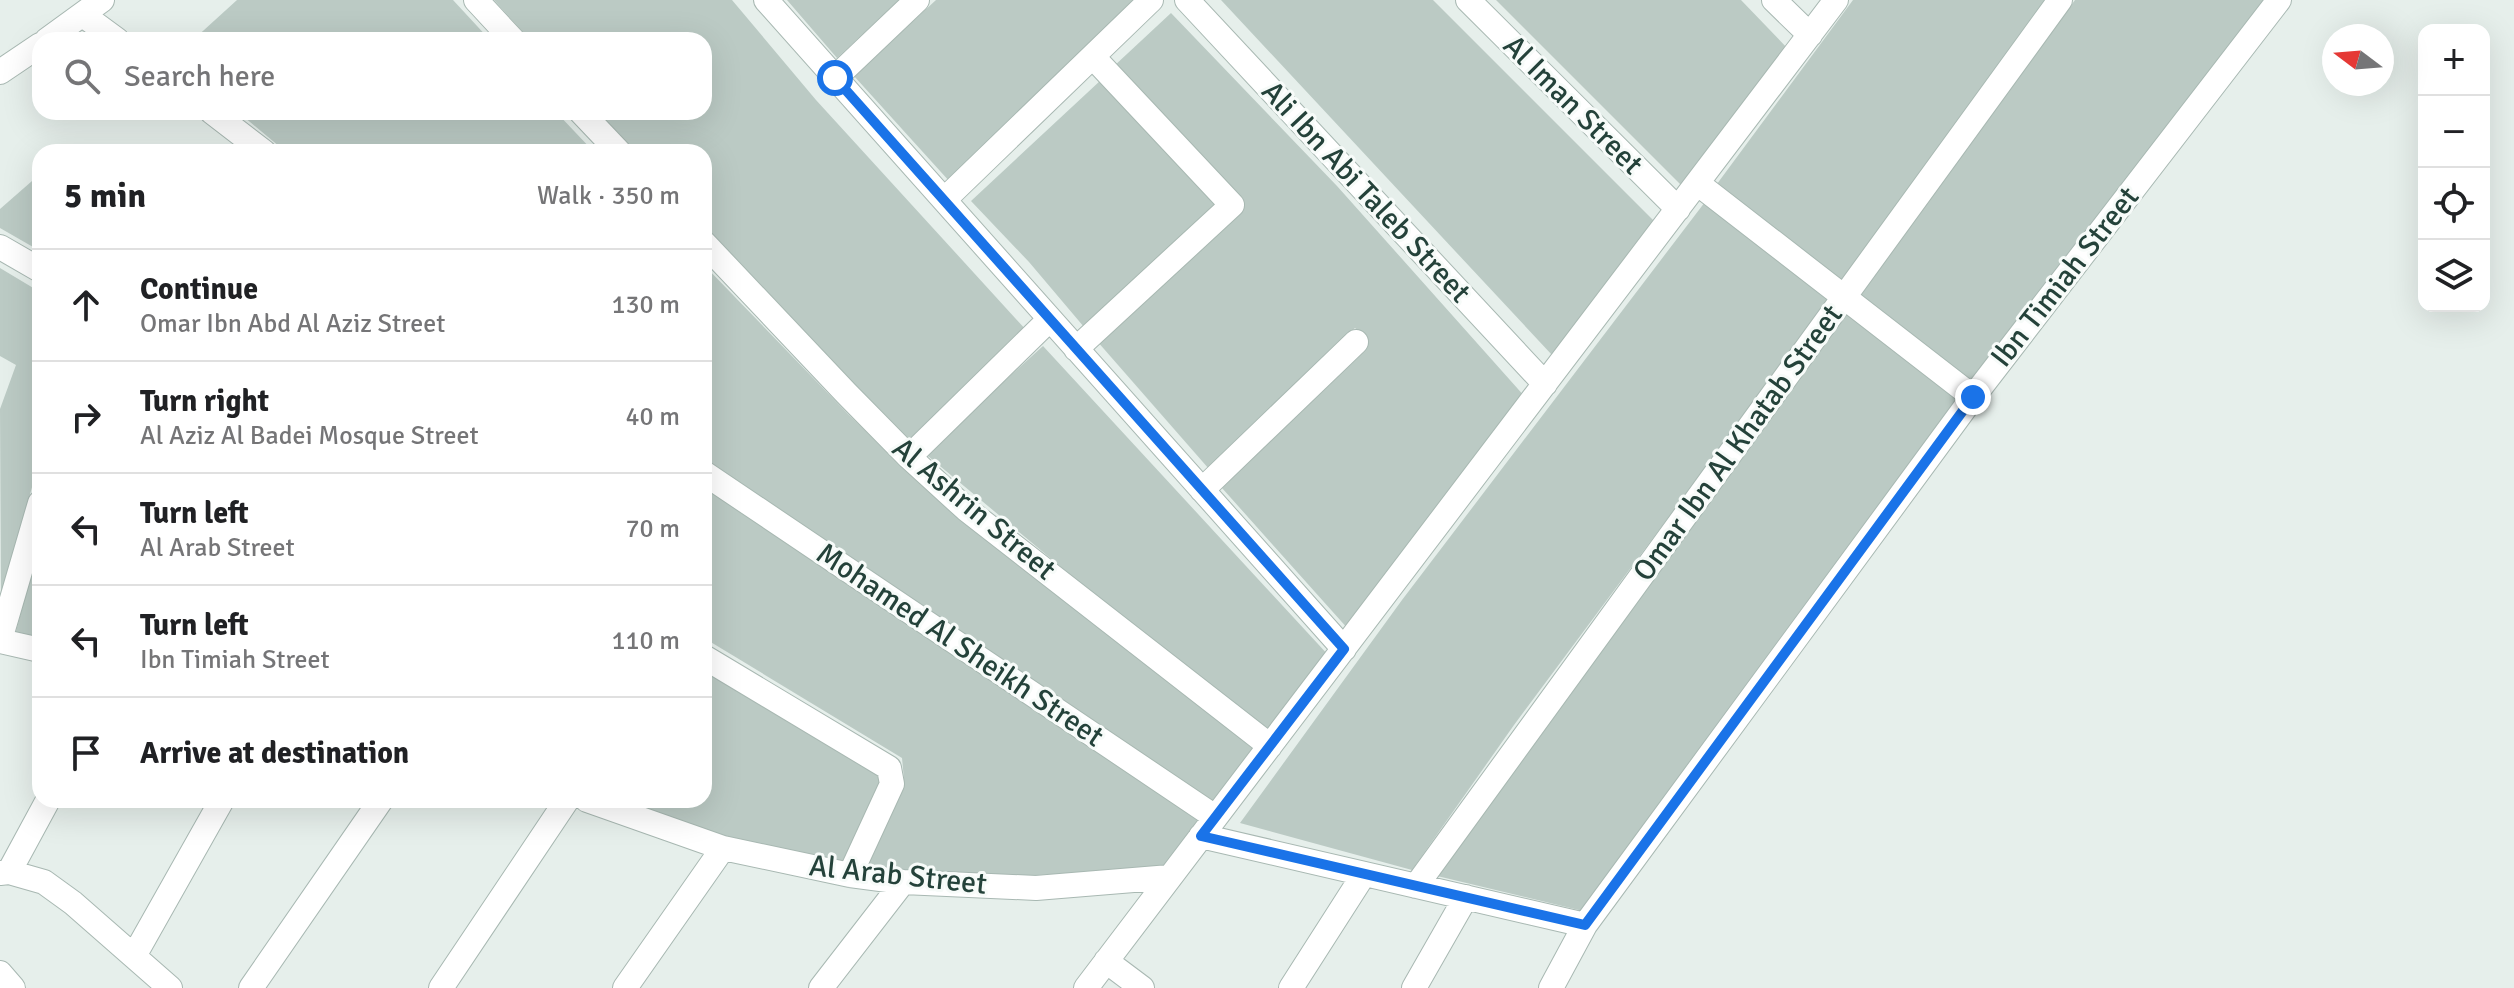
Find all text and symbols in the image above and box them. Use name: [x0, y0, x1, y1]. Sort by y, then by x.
north arrow: [2322, 24, 2394, 96]
map controls: [2418, 24, 2490, 312]
button: +: [2418, 24, 2490, 96]
street label: Al Iman Street: [1495, 27, 1651, 183]
search box: [32, 32, 712, 120]
icon: search: [60, 54, 104, 98]
text: Search here: [124, 58, 275, 95]
route start: [817, 60, 853, 96]
street label: Ali Ibn Abi Taleb Street: [1254, 73, 1478, 311]
button: −: [2418, 96, 2490, 168]
button: locate: [2418, 168, 2490, 240]
text: 5 min: [64, 175, 146, 217]
street label: Ibn Timiah Street: [1983, 179, 2147, 375]
text: Walk · 350 m: [537, 180, 680, 212]
button: layers: [2418, 240, 2490, 312]
text: Continue: [140, 271, 258, 308]
icon: ahead: [64, 283, 108, 327]
text: 130 m: [611, 289, 680, 321]
street label: Omar Ibn Al Khatab Street: [1625, 297, 1851, 589]
text: Omar Ibn Abd Al Aziz Street: [140, 308, 445, 340]
route end: [1955, 379, 1991, 415]
text: Turn right: [140, 383, 269, 420]
icon: right: [64, 395, 108, 439]
text: 40 m: [625, 401, 680, 433]
text: Al Aziz Al Badei Mosque Street: [140, 420, 479, 452]
street label: Al Ashrin Street: [885, 430, 1063, 588]
text: Turn left: [140, 495, 249, 532]
icon: left: [64, 507, 108, 551]
text: 70 m: [625, 513, 680, 545]
text: Al Arab Street: [140, 532, 295, 564]
street label: Mohamed Al Sheikh Street: [809, 535, 1111, 755]
text: Turn left: [140, 607, 249, 644]
icon: left: [64, 619, 108, 663]
text: 110 m: [611, 625, 680, 657]
text: Ibn Timiah Street: [140, 644, 330, 676]
icon: arrive: [64, 731, 108, 775]
text: Arrive at destination: [140, 735, 409, 772]
street label: Al Arab Street: [807, 847, 989, 903]

